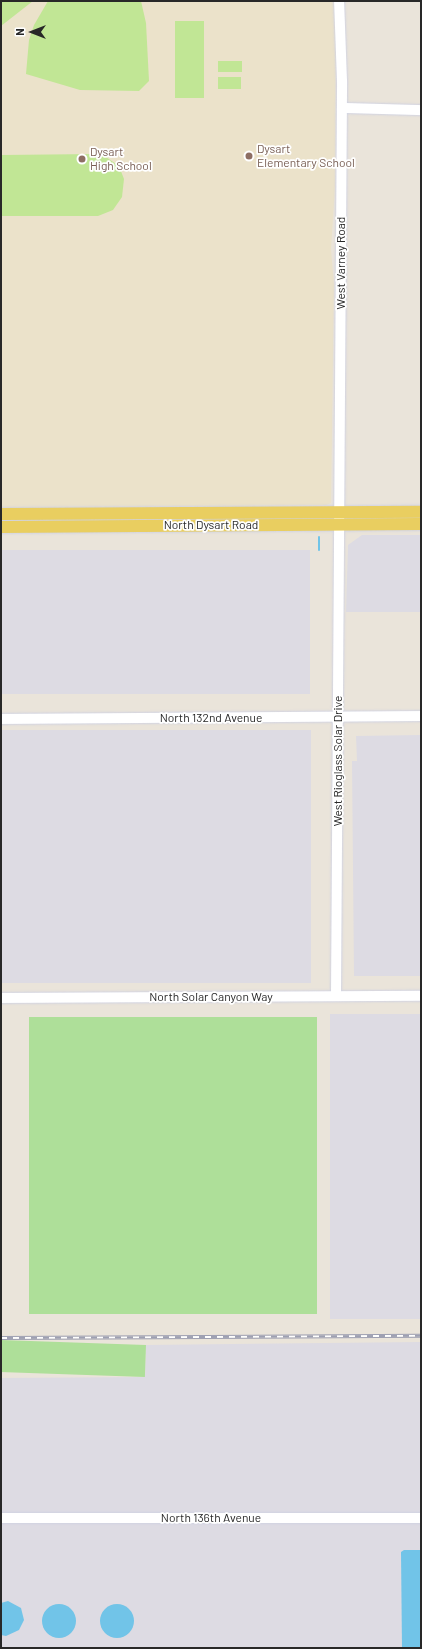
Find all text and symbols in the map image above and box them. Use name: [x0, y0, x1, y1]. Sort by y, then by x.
north arrow: [12, 12, 52, 52]
text: N: [13, 28, 26, 36]
place label: Dysart Elementary School: [257, 142, 355, 170]
place label: Dysart High School: [90, 145, 152, 173]
marker: Dysart Elementary School: [244, 151, 254, 161]
marker: Dysart High School: [77, 154, 87, 164]
street label: West Varney Road: [334, 217, 348, 309]
street label: North Dysart Road: [164, 518, 258, 532]
street label: West Rioglass Solar Drive: [331, 696, 345, 826]
street label: North 132nd Avenue: [160, 711, 262, 725]
street label: North Solar Canyon Way: [149, 990, 273, 1004]
street label: North 136th Avenue: [161, 1511, 261, 1525]

